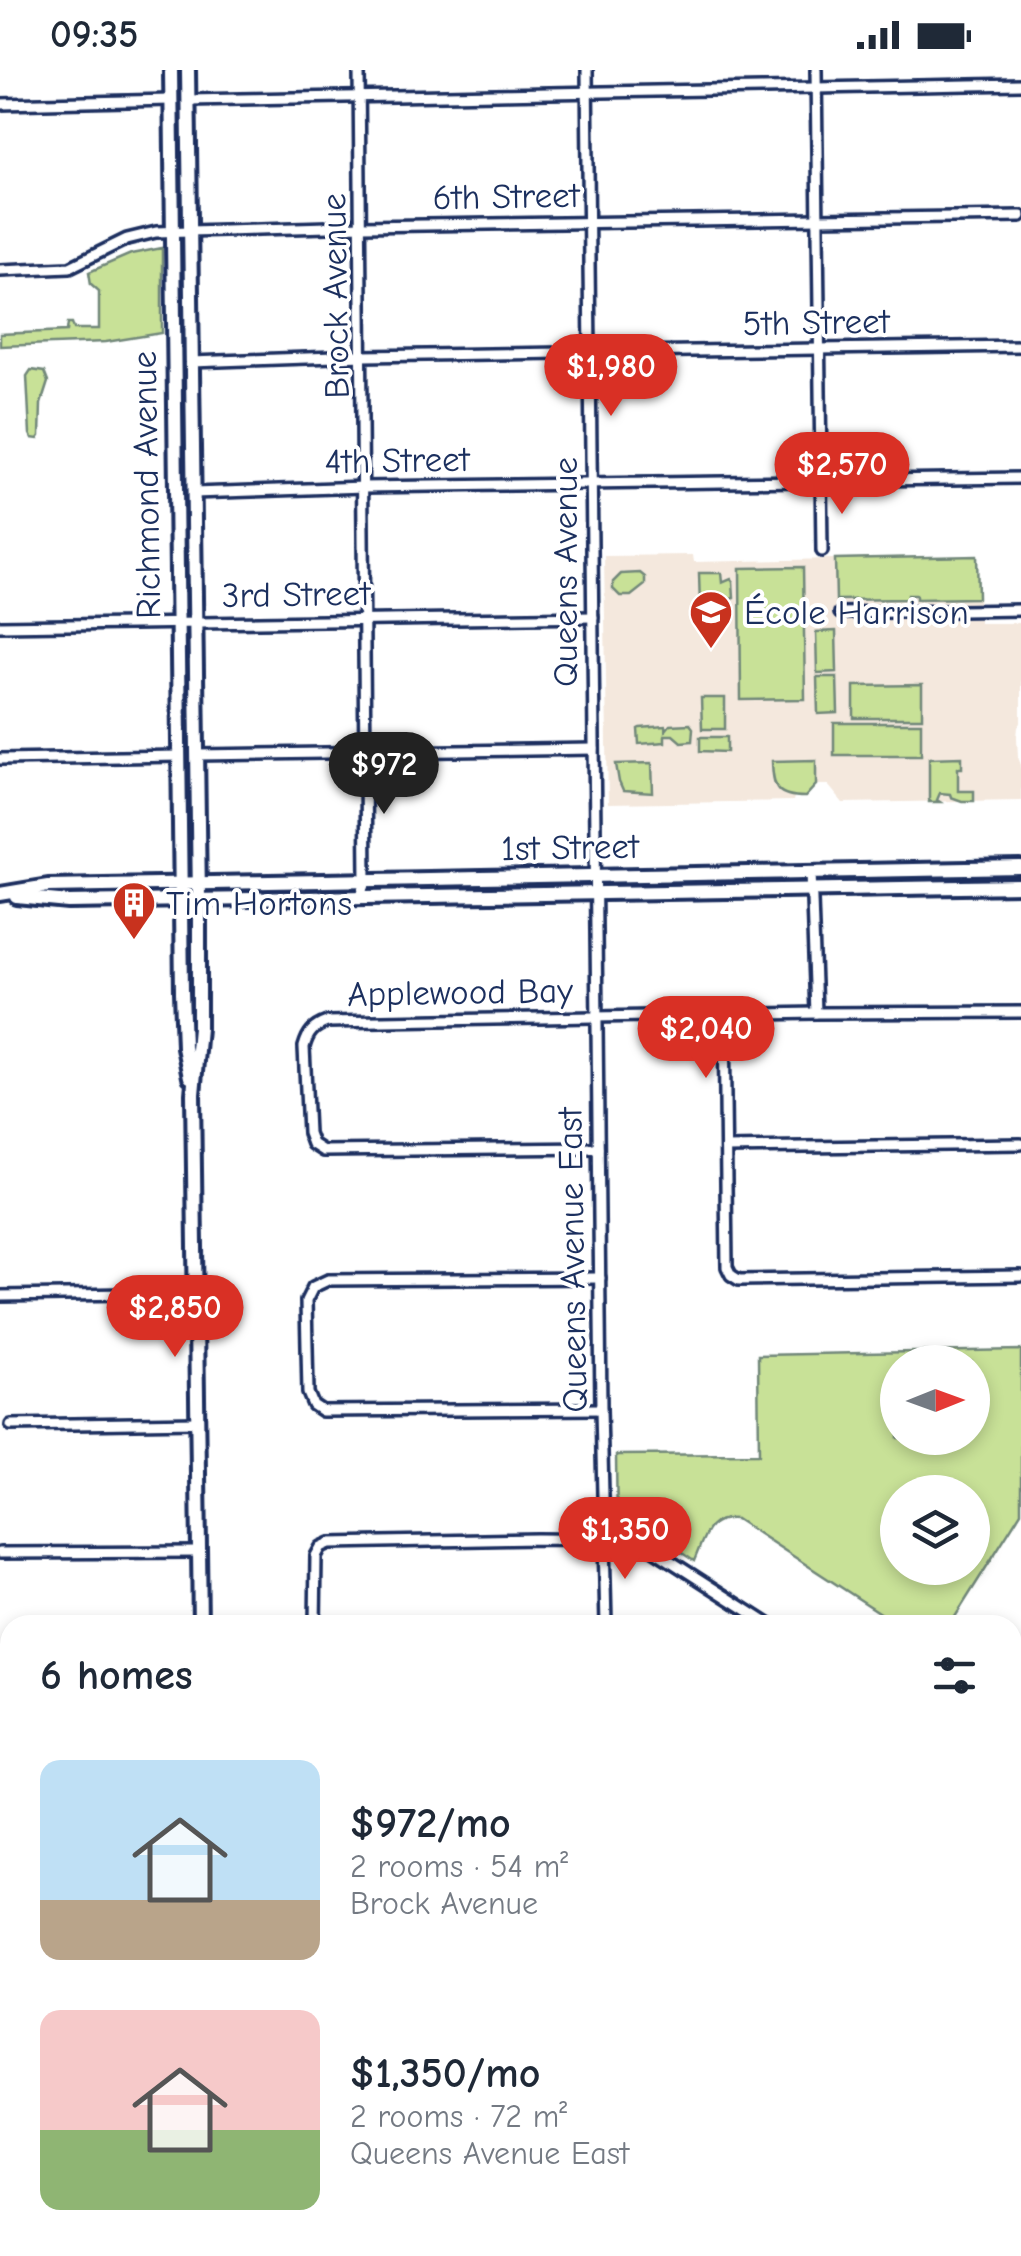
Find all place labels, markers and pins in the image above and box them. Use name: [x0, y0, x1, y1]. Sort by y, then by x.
pin: $1,980: [530, 334, 692, 419]
pin: $2,570: [761, 432, 923, 517]
school or university icon: École Harrison: [688, 589, 734, 650]
place label: École Harrison: [744, 592, 969, 633]
pin: $972: [325, 732, 443, 817]
building icon: Tim Hortons: [111, 880, 157, 941]
place label: Tim Hortons: [166, 883, 352, 924]
pin: $2,040: [625, 996, 787, 1081]
pin: $2,850: [94, 1275, 256, 1360]
pin: $1,350: [544, 1497, 706, 1582]

